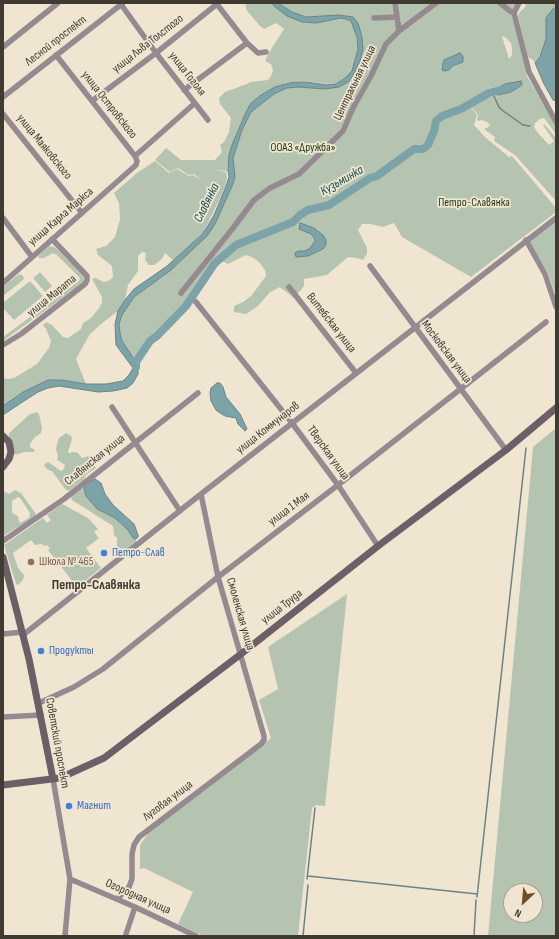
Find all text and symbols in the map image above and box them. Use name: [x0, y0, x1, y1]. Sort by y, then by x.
street label: улица Льва Толстого: [109, 12, 187, 76]
street label: Лесной проспект: [23, 13, 89, 69]
street label: Центральная улица: [331, 43, 379, 123]
street label: улица Гоголя: [165, 49, 209, 99]
street label: улица Островского: [78, 68, 140, 142]
street label: улица Маяковского: [13, 111, 75, 183]
park label: ООАЗ «Дружба»: [271, 141, 335, 155]
water label: Кузьминка: [318, 163, 366, 199]
water label: Славянка: [191, 181, 223, 225]
street label: улица Карла Маркса: [25, 185, 97, 249]
park label: Петро-Славянка: [438, 196, 510, 210]
street label: улица Марата: [25, 272, 79, 320]
street label: Витебская улица: [303, 290, 359, 356]
street label: Московская улица: [418, 318, 474, 386]
street label: улица Коммунаров: [233, 399, 303, 457]
street label: Тверская улица: [303, 423, 353, 483]
street label: Славянская улица: [62, 431, 128, 489]
street label: улица 1 Мая: [266, 489, 312, 529]
place label: Петро-Слав: [112, 546, 165, 560]
marker: Петро-Слав: [99, 548, 109, 558]
place label: Школа № 465: [39, 555, 94, 569]
marker: Школа № 465: [26, 557, 36, 567]
street label: Смоленская улица: [223, 576, 257, 652]
district label: Петро-Славянка: [52, 577, 140, 593]
street label: улица Труда: [259, 586, 305, 628]
place label: Продукты: [49, 644, 94, 658]
marker: Продукты: [36, 646, 46, 656]
street label: Советский проспект: [42, 697, 72, 789]
street label: Луговая улица: [140, 778, 196, 824]
place label: Магнит: [77, 799, 111, 813]
marker: Магнит: [64, 801, 74, 811]
street label: Огородная улица: [103, 876, 173, 918]
north arrow: [503, 883, 543, 923]
text: N: [512, 906, 523, 920]

